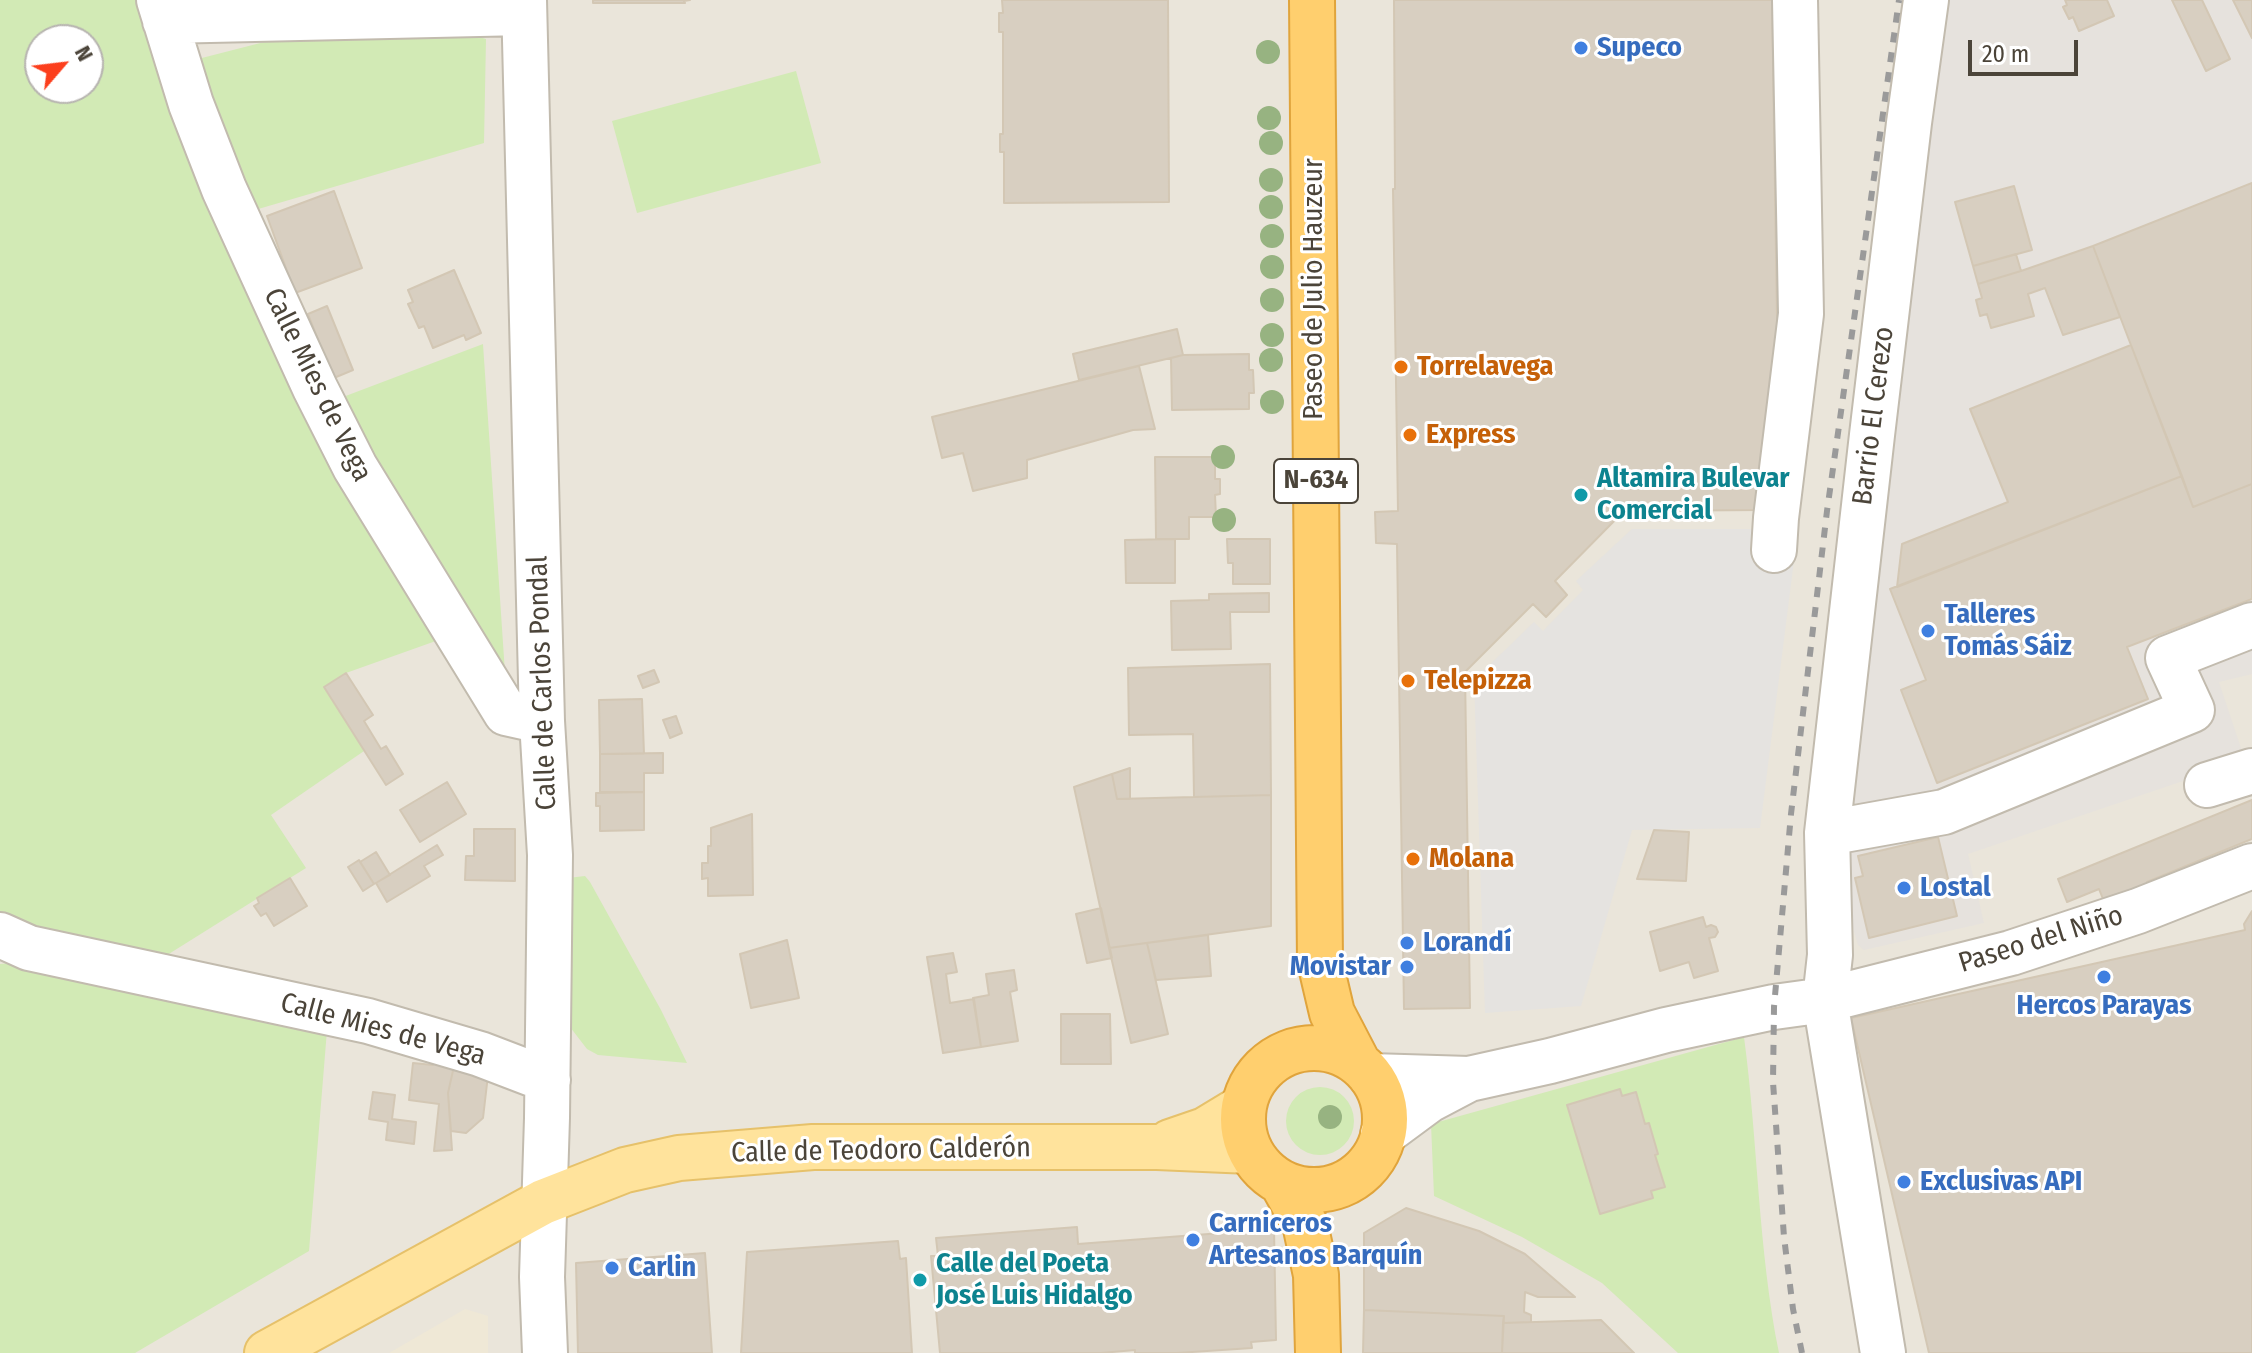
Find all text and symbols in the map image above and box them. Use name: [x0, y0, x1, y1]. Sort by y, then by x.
north arrow: [24, 24, 104, 104]
scale bar: [1972, 24, 2082, 74]
place label: Supeco: [1597, 31, 1682, 65]
marker: Supeco: [1572, 39, 1590, 57]
text: 20 m: [1982, 40, 2029, 68]
text: N: [69, 41, 99, 66]
street label: Paseo de Julio Hauzeur: [1297, 158, 1331, 420]
street label: Calle Mies de Vega: [256, 283, 378, 487]
street label: Barrio El Cerezo: [1846, 325, 1902, 507]
place label: Torrelavega: [1417, 350, 1553, 384]
marker: Torrelavega: [1392, 358, 1410, 376]
place label: Express: [1426, 418, 1516, 452]
marker: Express: [1401, 426, 1419, 444]
road number: N-634: [1274, 459, 1358, 503]
place label: Altamira Bulevar Comercial: [1597, 462, 1790, 528]
marker: Altamira Bulevar Comercial: [1572, 486, 1590, 504]
street label: Calle de Carlos Pondal: [522, 555, 564, 811]
place label: Talleres Tomás Sáiz: [1944, 598, 2072, 664]
marker: Talleres Tomás Sáiz: [1919, 622, 1937, 640]
place label: Telepizza: [1424, 664, 1532, 698]
marker: Telepizza: [1399, 672, 1417, 690]
place label: Molana: [1429, 842, 1514, 876]
marker: Molana: [1404, 850, 1422, 868]
place label: Lostal: [1920, 871, 1991, 905]
marker: Lostal: [1895, 879, 1913, 897]
street label: Paseo del Niño: [1955, 899, 2127, 981]
place label: Lorandí: [1423, 926, 1512, 960]
marker: Lorandí: [1398, 934, 1416, 952]
place label: Movistar: [1290, 950, 1391, 984]
marker: Movistar: [1398, 958, 1416, 976]
marker: Hercos Parayas: [2095, 968, 2113, 986]
street label: Calle Mies de Vega: [277, 986, 489, 1074]
place label: Hercos Parayas: [2017, 989, 2191, 1023]
street label: Calle de Teodoro Calderón: [731, 1132, 1031, 1170]
place label: Exclusivas API: [1920, 1165, 2082, 1199]
marker: Exclusivas API: [1895, 1173, 1913, 1191]
place label: Carniceros Artesanos Barquín: [1209, 1207, 1422, 1273]
marker: Carniceros Artesanos Barquín: [1184, 1231, 1202, 1249]
place label: Calle del Poeta José Luis Hidalgo: [936, 1247, 1133, 1313]
place label: Carlin: [628, 1251, 696, 1285]
marker: Carlin: [603, 1259, 621, 1277]
marker: Calle del Poeta José Luis Hidalgo: [911, 1271, 929, 1289]

